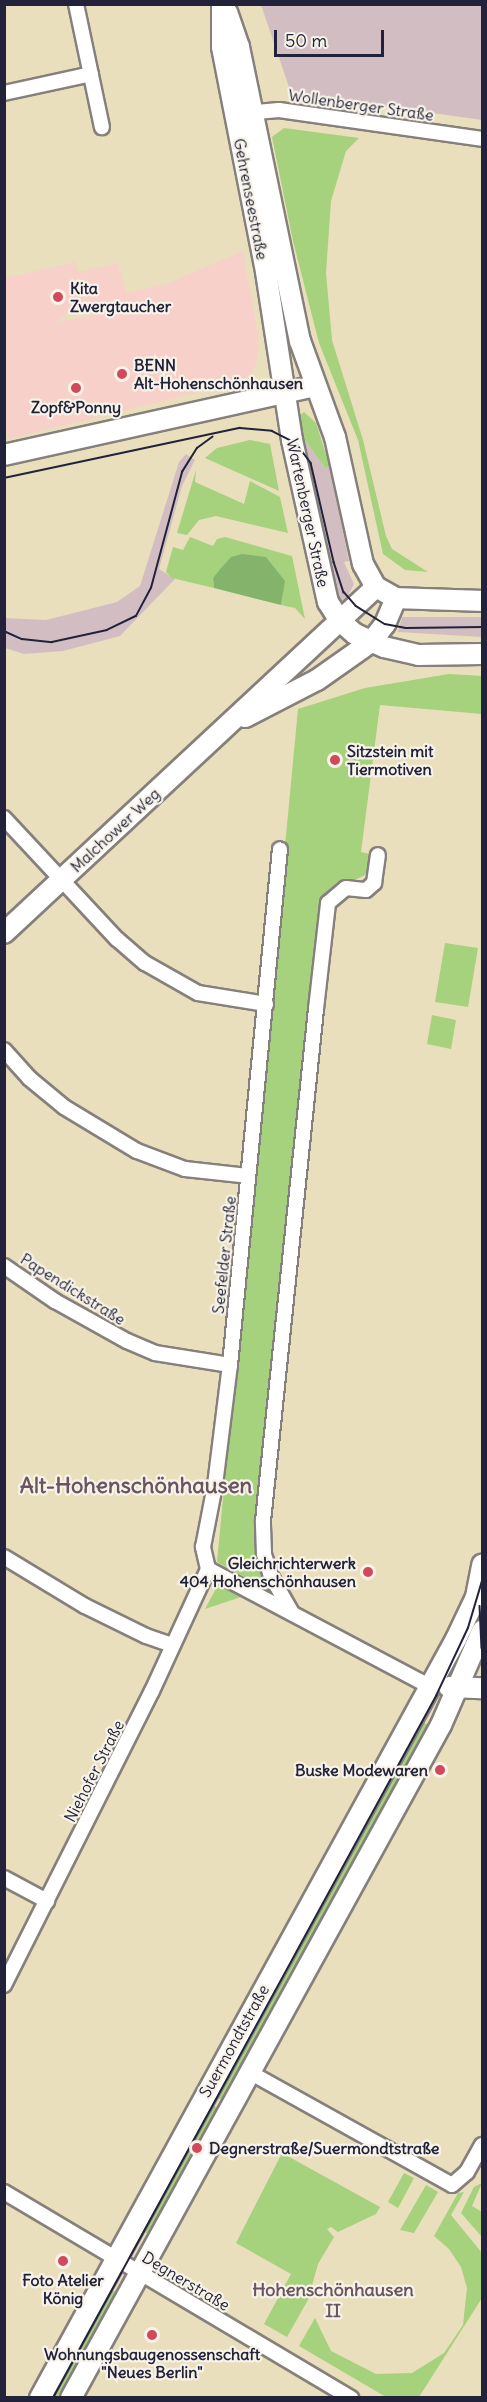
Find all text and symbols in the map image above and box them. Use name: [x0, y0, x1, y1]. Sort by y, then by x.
scale bar: [277, 18, 386, 56]
text: 50 m: [285, 29, 327, 52]
street label: Wollenberger Straße: [287, 85, 435, 125]
street label: Gehrenseestraße: [230, 137, 272, 261]
place label: Kita Zwergtaucher: [70, 278, 171, 316]
marker: Kita Zwergtaucher: [51, 290, 65, 304]
place label: BENN Alt-Hohenschönhausen: [134, 355, 303, 393]
marker: BENN Alt-Hohenschönhausen: [115, 367, 129, 381]
marker: Zopf&Ponny: [69, 381, 83, 395]
place label: Zopf&Ponny: [31, 397, 121, 417]
street label: Wartenberger Straße: [283, 437, 333, 589]
place label: Sitzstein mit Tiermotiven: [347, 741, 433, 779]
marker: Sitzstein mit Tiermotiven: [328, 753, 342, 767]
street label: Malchower Weg: [66, 784, 164, 876]
street label: Seefelder Straße: [208, 1195, 240, 1315]
street label: Papendickstraße: [17, 1249, 129, 1329]
district label: Alt-Hohenschönhausen: [20, 1473, 252, 1499]
place label: Gleichrichterwerk 404 Hohenschönhausen: [180, 1553, 356, 1591]
marker: Gleichrichterwerk 404 Hohenschönhausen: [361, 1565, 375, 1579]
street label: Niehofer Straße: [60, 1717, 128, 1825]
place label: Buske Modewaren: [295, 1760, 428, 1780]
marker: Buske Modewaren: [433, 1763, 447, 1777]
street label: Suermondtstraße: [195, 1981, 273, 2101]
place label: Degnerstraße/Suermondtstraße: [209, 2138, 439, 2158]
marker: Degnerstraße/Suermondtstraße: [190, 2141, 204, 2155]
street label: Degnerstraße: [139, 2247, 233, 2315]
marker: Foto Atelier König: [56, 2254, 70, 2268]
place label: Foto Atelier König: [22, 2270, 104, 2308]
district label: Hohenschönhausen II: [252, 2280, 414, 2322]
marker: Wohnungsbaugenossenschaft "Neues Berlin": [145, 2328, 159, 2342]
place label: Wohnungsbaugenossenschaft "Neues Berlin": [44, 2344, 260, 2382]

